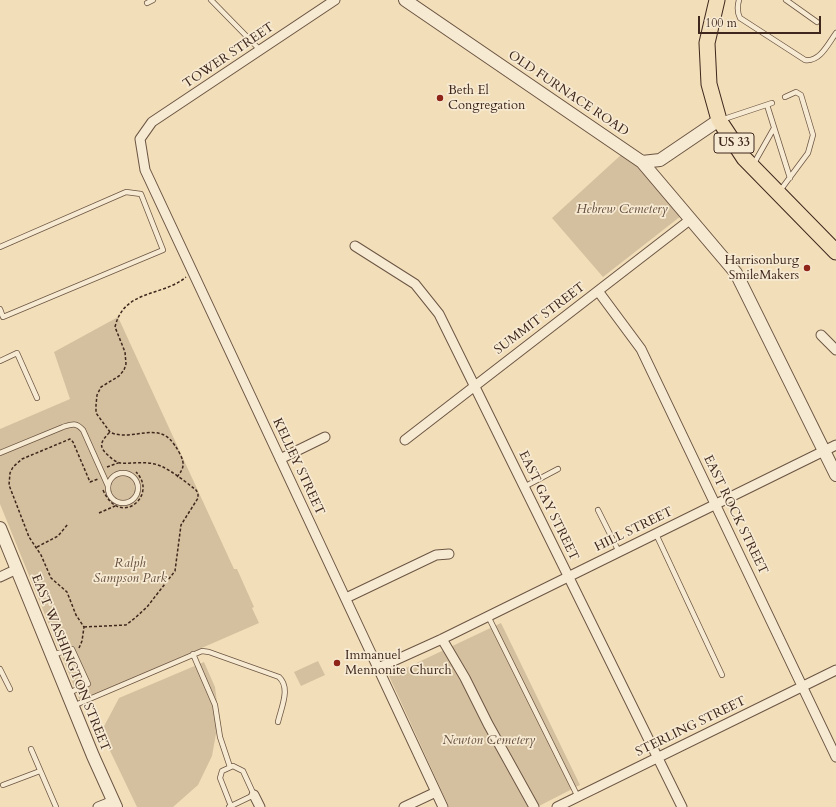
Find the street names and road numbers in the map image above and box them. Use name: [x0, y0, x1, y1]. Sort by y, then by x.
street label: TOWER STREET: [181, 20, 277, 92]
street label: OLD FURNACE ROAD: [505, 48, 631, 140]
road number: US 33: [714, 133, 754, 153]
street label: SUMMIT STREET: [491, 280, 589, 358]
street label: KELLEY STREET: [269, 416, 327, 518]
street label: EAST GAY STREET: [515, 449, 581, 563]
street label: EAST ROCK STREET: [699, 453, 771, 577]
street label: HILL STREET: [592, 504, 676, 556]
street label: EAST WASHINGTON STREET: [27, 572, 113, 754]
street label: STERLING STREET: [633, 693, 749, 761]

